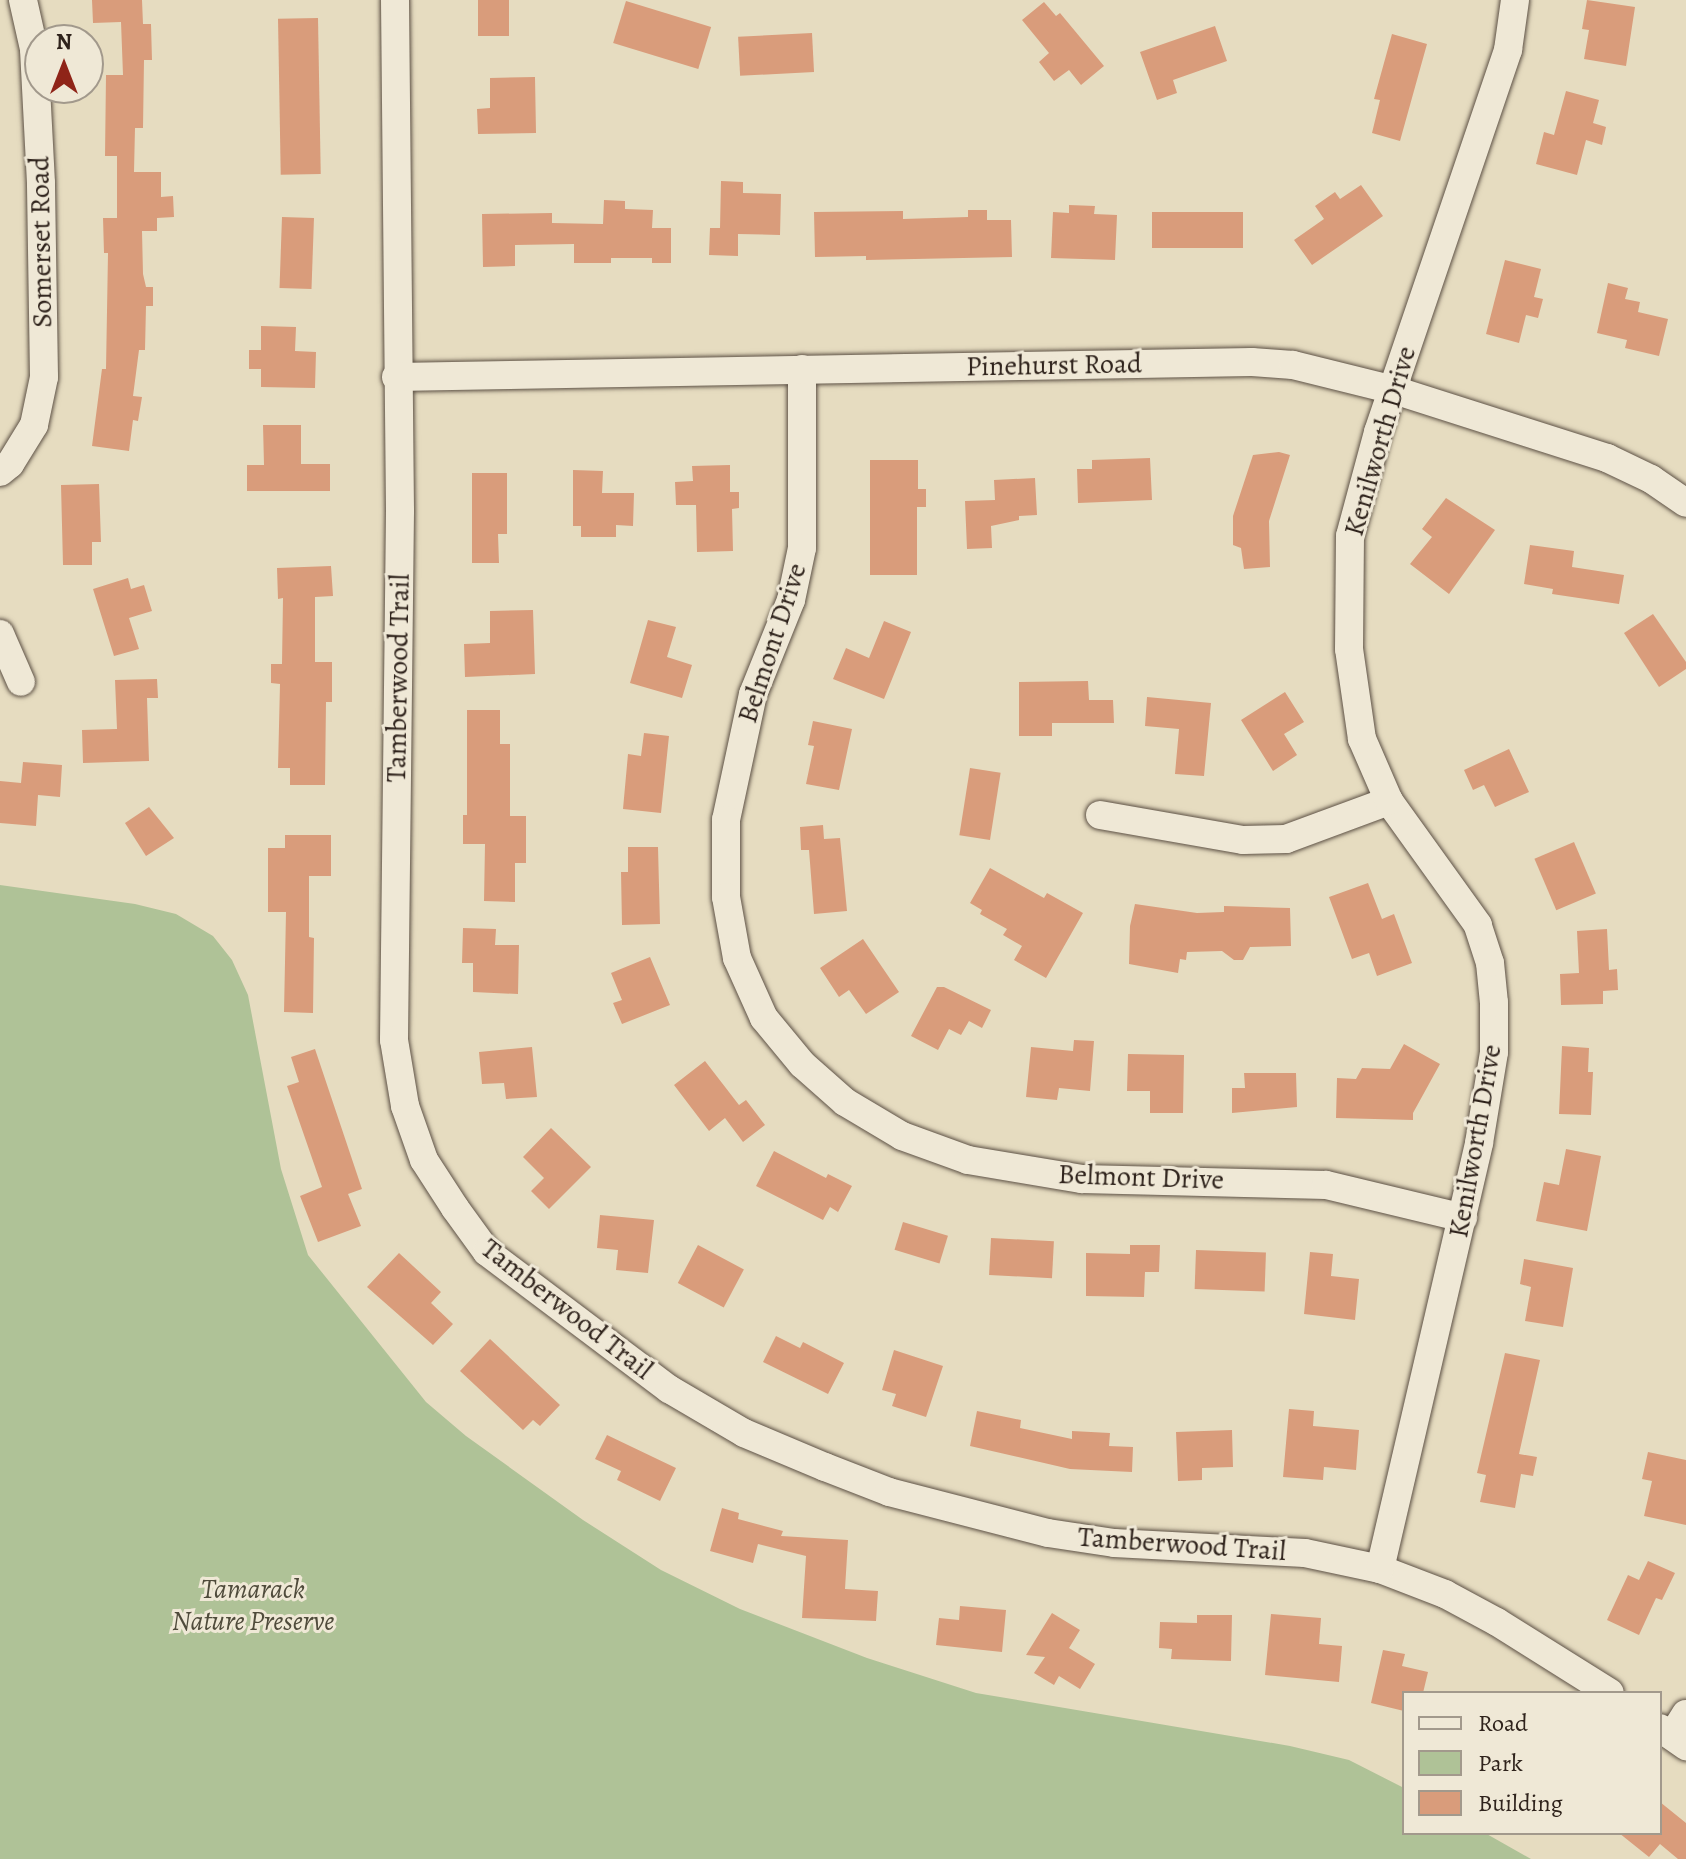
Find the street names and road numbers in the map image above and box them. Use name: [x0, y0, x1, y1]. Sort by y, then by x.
street label: Somerset Road: [23, 156, 59, 328]
street label: Kenilworth Drive: [1337, 342, 1423, 540]
street label: Pinehurst Road: [966, 347, 1142, 383]
street label: Belmont Drive: [730, 559, 814, 727]
street label: Tamberwood Trail: [379, 573, 417, 783]
street label: Kenilworth Drive: [1441, 1042, 1509, 1240]
street label: Belmont Drive: [1057, 1157, 1225, 1197]
street label: Tamberwood Trail: [474, 1232, 660, 1386]
street label: Tamberwood Trail: [1077, 1520, 1287, 1568]

